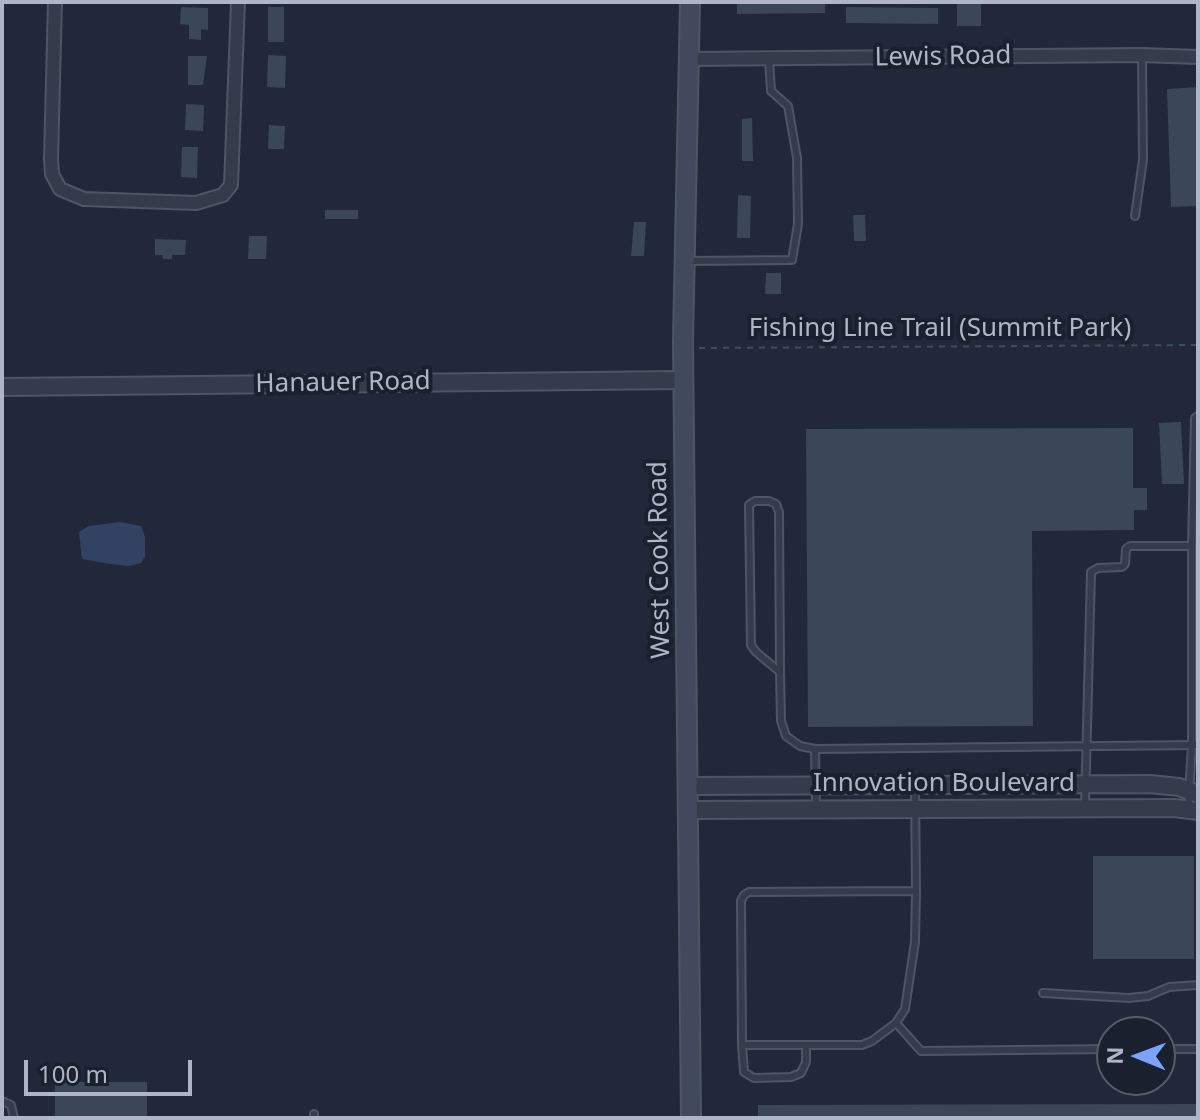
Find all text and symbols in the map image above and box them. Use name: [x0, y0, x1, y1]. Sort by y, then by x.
street label: Lewis Road: [874, 40, 1012, 74]
street label: Fishing Line Trail (Summit Park): [749, 313, 1131, 345]
street label: Hanauer Road: [255, 366, 431, 400]
street label: West Cook Road: [643, 461, 677, 659]
street label: Innovation Boulevard: [813, 768, 1075, 800]
north arrow: [1096, 1016, 1176, 1096]
scale bar: [28, 1044, 196, 1094]
text: N: [1099, 1046, 1129, 1065]
text: 100 m: [38, 1057, 108, 1090]

